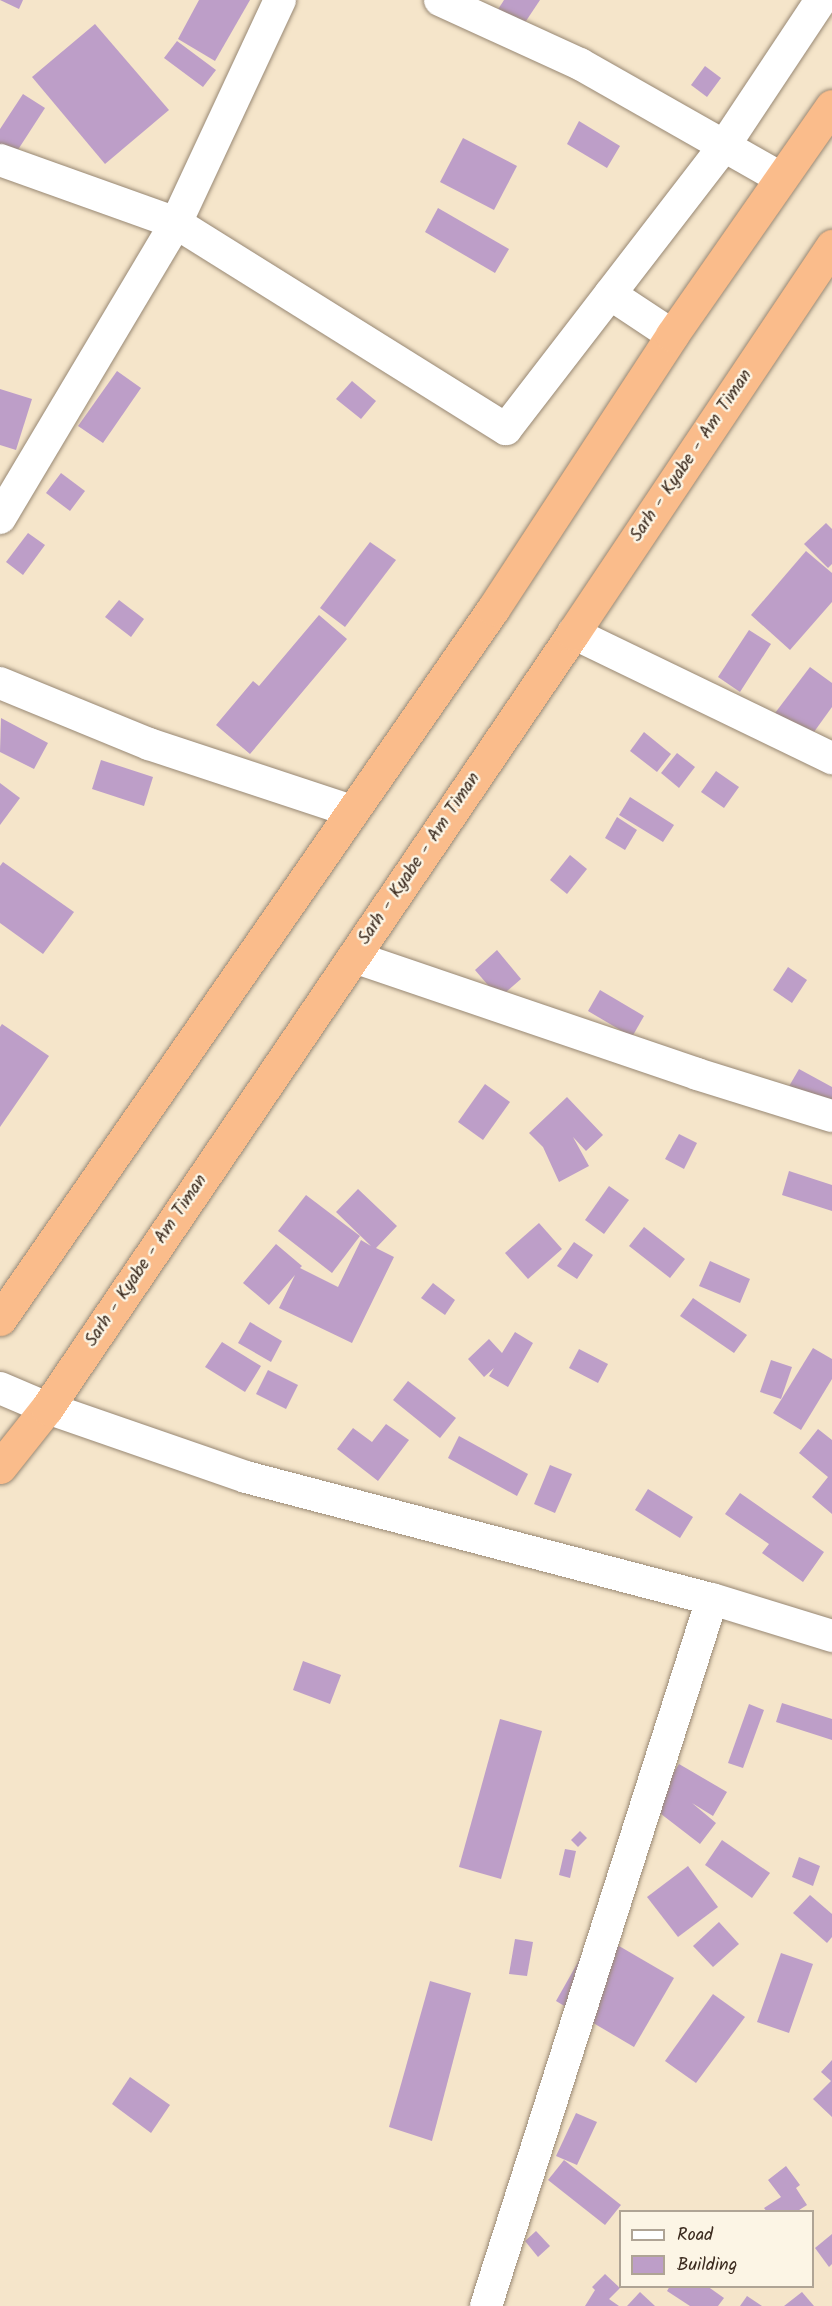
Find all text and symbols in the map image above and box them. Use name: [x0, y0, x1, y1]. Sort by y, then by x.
street label: Sarh - Kyabe - Am Timan: [626, 366, 758, 546]
street label: Sarh - Kyabe - Am Timan: [354, 769, 486, 949]
street label: Sarh - Kyabe - Am Timan: [81, 1171, 213, 1351]
legend: [619, 2210, 814, 2288]
text: Road: [677, 2221, 713, 2250]
text: Building: [677, 2251, 737, 2280]

